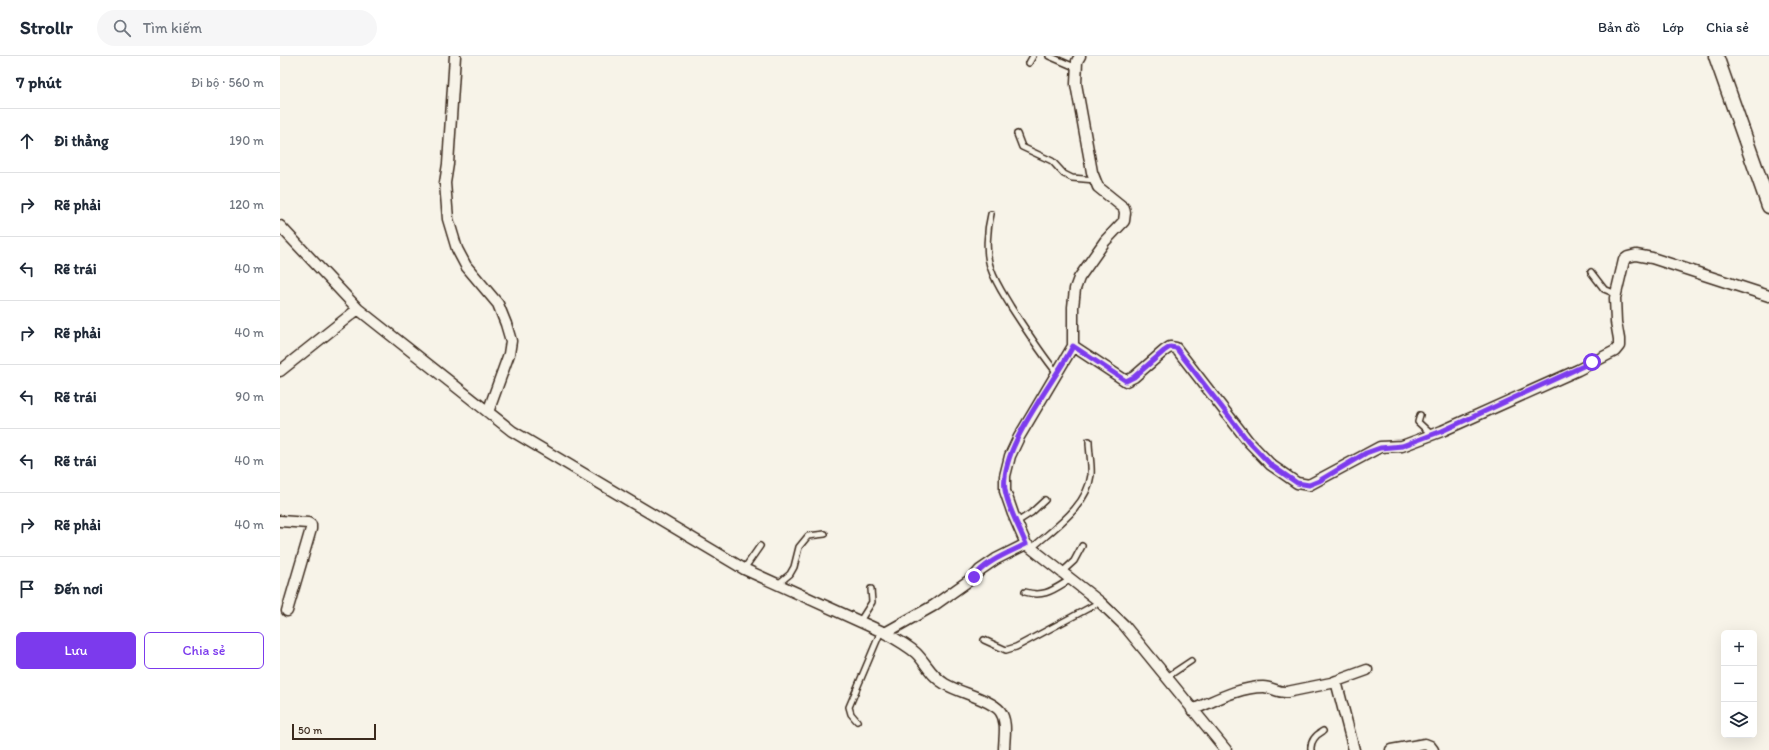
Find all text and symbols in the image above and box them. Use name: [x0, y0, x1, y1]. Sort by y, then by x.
search box: [97, 10, 377, 46]
text: Strollr: [20, 16, 73, 39]
icon: search: [111, 17, 133, 39]
text: Tìm kiếm: [143, 19, 202, 37]
text: Bản đồ: [1598, 19, 1640, 36]
text: Lớp: [1662, 19, 1684, 36]
text: Chia sẻ: [1706, 19, 1749, 36]
text: 7 phút: [16, 72, 62, 92]
text: Đi bộ · 560 m: [191, 75, 264, 90]
icon: ahead: [16, 130, 38, 152]
text: Đi thẳng: [54, 132, 109, 150]
text: 190 m: [229, 133, 264, 148]
icon: right: [16, 194, 38, 216]
text: Rẽ phải: [54, 196, 101, 214]
text: 120 m: [229, 197, 264, 212]
icon: left: [16, 258, 38, 280]
text: Rẽ trái: [54, 260, 97, 278]
text: 40 m: [234, 261, 264, 276]
icon: right: [16, 322, 38, 344]
text: Rẽ phải: [54, 324, 101, 342]
text: 40 m: [234, 325, 264, 340]
route start: [1583, 353, 1601, 371]
icon: left: [16, 386, 38, 408]
text: Rẽ trái: [54, 388, 97, 406]
text: 90 m: [235, 389, 264, 404]
icon: left: [16, 450, 38, 472]
text: Rẽ trái: [54, 452, 97, 470]
text: 40 m: [234, 453, 264, 468]
icon: right: [16, 514, 38, 536]
text: Rẽ phải: [54, 516, 101, 534]
text: 40 m: [234, 517, 264, 532]
route end: [965, 568, 983, 586]
icon: arrive: [16, 578, 38, 600]
text: Đến nơi: [54, 580, 103, 598]
map controls: [1721, 630, 1757, 738]
button: +: [1721, 630, 1757, 666]
button: Lưu: [16, 632, 136, 669]
button: Chia sẻ: [144, 632, 264, 669]
button: −: [1721, 666, 1757, 702]
button: layers: [1721, 702, 1757, 738]
scale bar: [292, 722, 376, 741]
text: 50 m: [298, 724, 322, 737]

